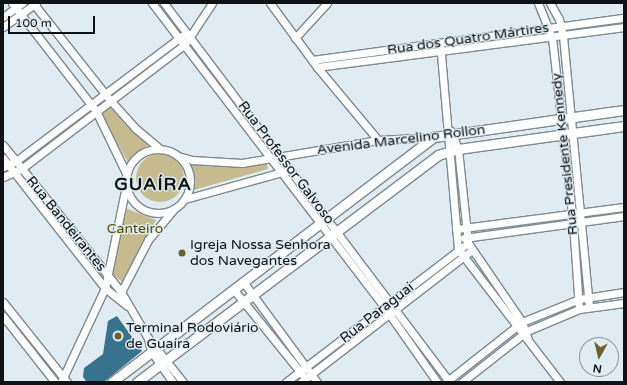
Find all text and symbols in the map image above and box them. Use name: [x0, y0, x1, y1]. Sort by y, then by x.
scale bar: [10, 8, 97, 34]
text: 100 m: [15, 16, 52, 30]
street label: Rua dos Quatro Mártires: [386, 19, 550, 59]
street label: Rua Presidente Kennedy: [548, 72, 582, 236]
street label: Rua Professor Galvoso: [234, 98, 338, 228]
street label: Avenida Marcelino Rollon: [316, 121, 486, 159]
street label: Rua Bandeirantes: [22, 173, 110, 275]
district label: GUAÍRA: [114, 173, 192, 195]
park label: Canteiro: [107, 221, 163, 237]
place label: Igreja Nossa Senhora dos Navegantes: [190, 237, 331, 270]
marker: Igreja Nossa Senhora dos Navegantes: [177, 248, 187, 258]
street label: Rua Paraguai: [337, 279, 417, 347]
place label: Terminal Rodoviário de Guaíra: [126, 320, 259, 352]
marker: Terminal Rodoviário de Guaíra: [113, 331, 123, 341]
north arrow: [579, 337, 619, 377]
text: N: [592, 361, 603, 375]

